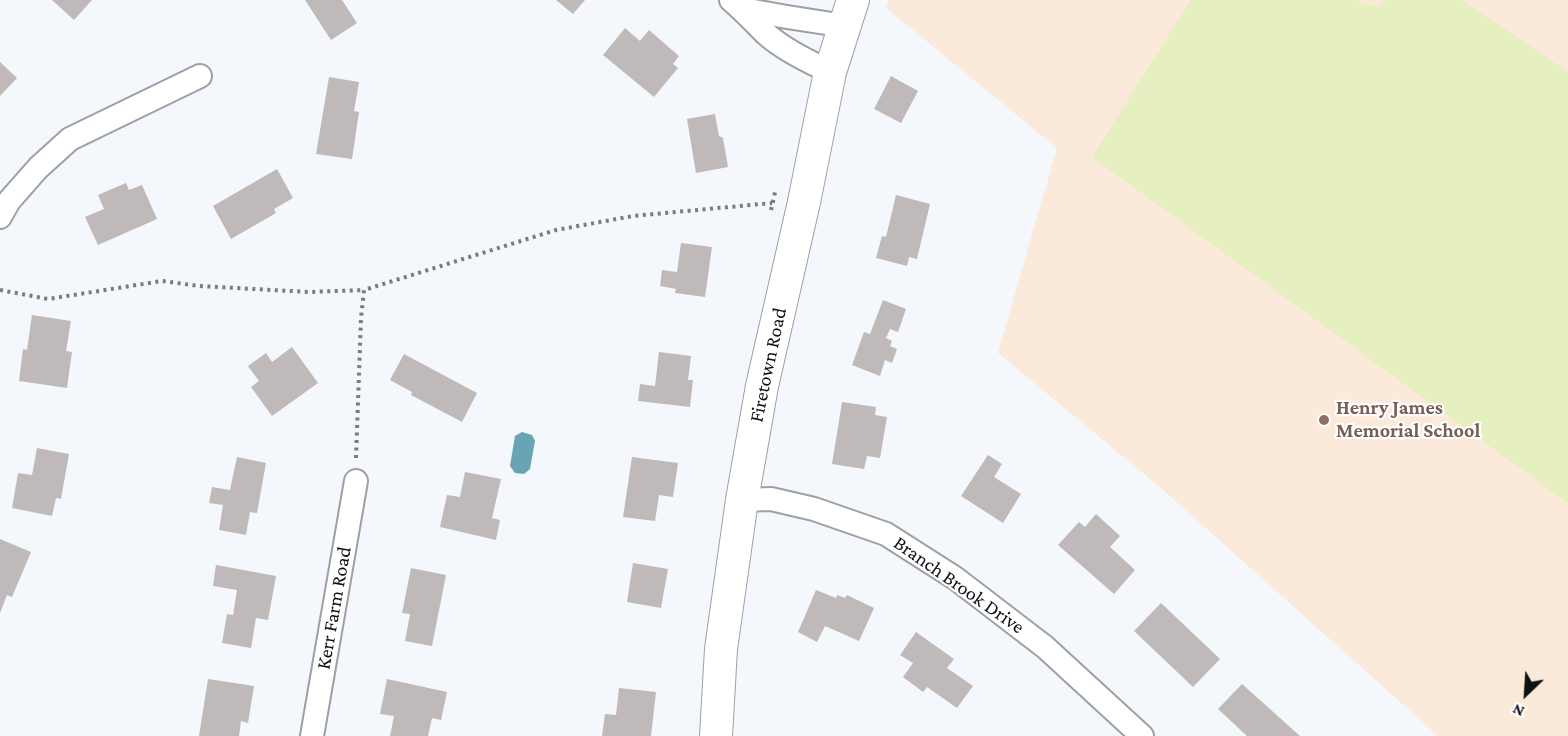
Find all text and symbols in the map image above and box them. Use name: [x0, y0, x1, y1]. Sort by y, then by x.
street label: Firetown Road: [744, 305, 792, 425]
place label: Henry James Memorial School: [1336, 396, 1480, 443]
marker: Henry James Memorial School: [1317, 413, 1331, 427]
street label: Branch Brook Drive: [889, 531, 1029, 639]
street label: Kerr Farm Road: [311, 545, 357, 671]
north arrow: [1496, 664, 1556, 724]
text: N: [1510, 701, 1527, 721]

